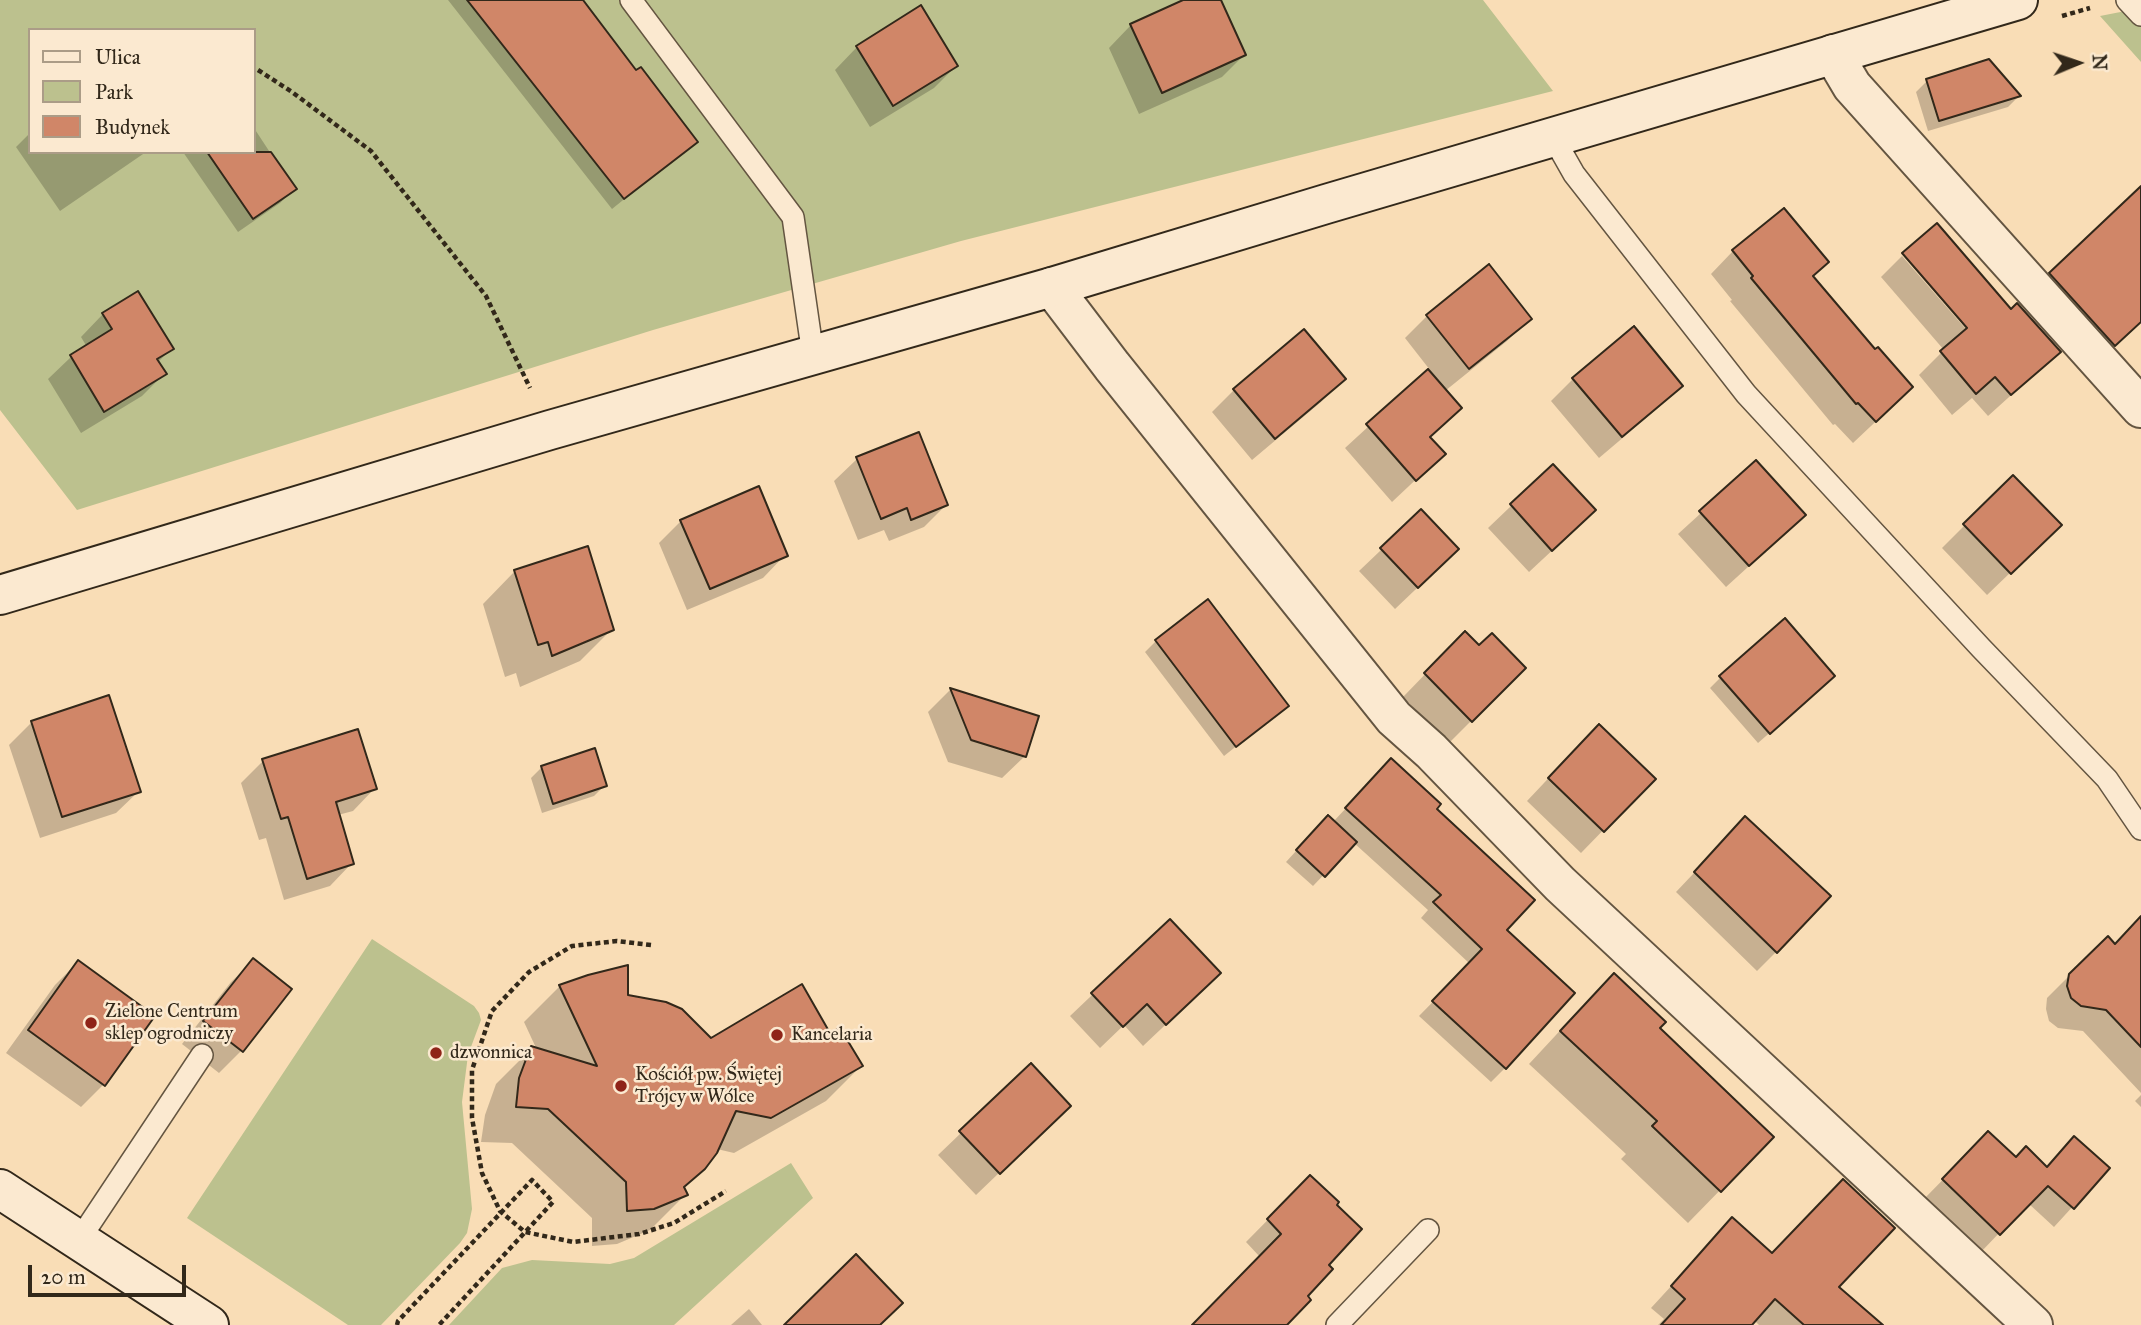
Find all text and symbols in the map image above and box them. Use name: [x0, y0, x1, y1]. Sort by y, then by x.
legend: [28, 28, 256, 154]
north arrow: [2043, 28, 2113, 98]
text: Ulica: [95, 44, 141, 70]
text: N: [2088, 54, 2111, 71]
text: Park: [95, 79, 133, 105]
text: Budynek: [95, 114, 170, 140]
place label: Zielone Centrum sklep ogrodniczy: [105, 1001, 238, 1045]
marker: Zielone Centrum sklep ogrodniczy: [83, 1015, 99, 1031]
place label: Kancelaria: [791, 1024, 872, 1046]
marker: Kancelaria: [769, 1027, 785, 1043]
place label: dzwonnica: [450, 1042, 532, 1064]
marker: dzwonnica: [428, 1045, 444, 1061]
place label: Kościół pw. Świętej Trójcy w Wólce: [635, 1064, 782, 1108]
marker: Kościół pw. Świętej Trójcy w Wólce: [613, 1078, 629, 1094]
scale bar: [32, 1252, 189, 1296]
text: 20 m: [41, 1264, 86, 1290]

